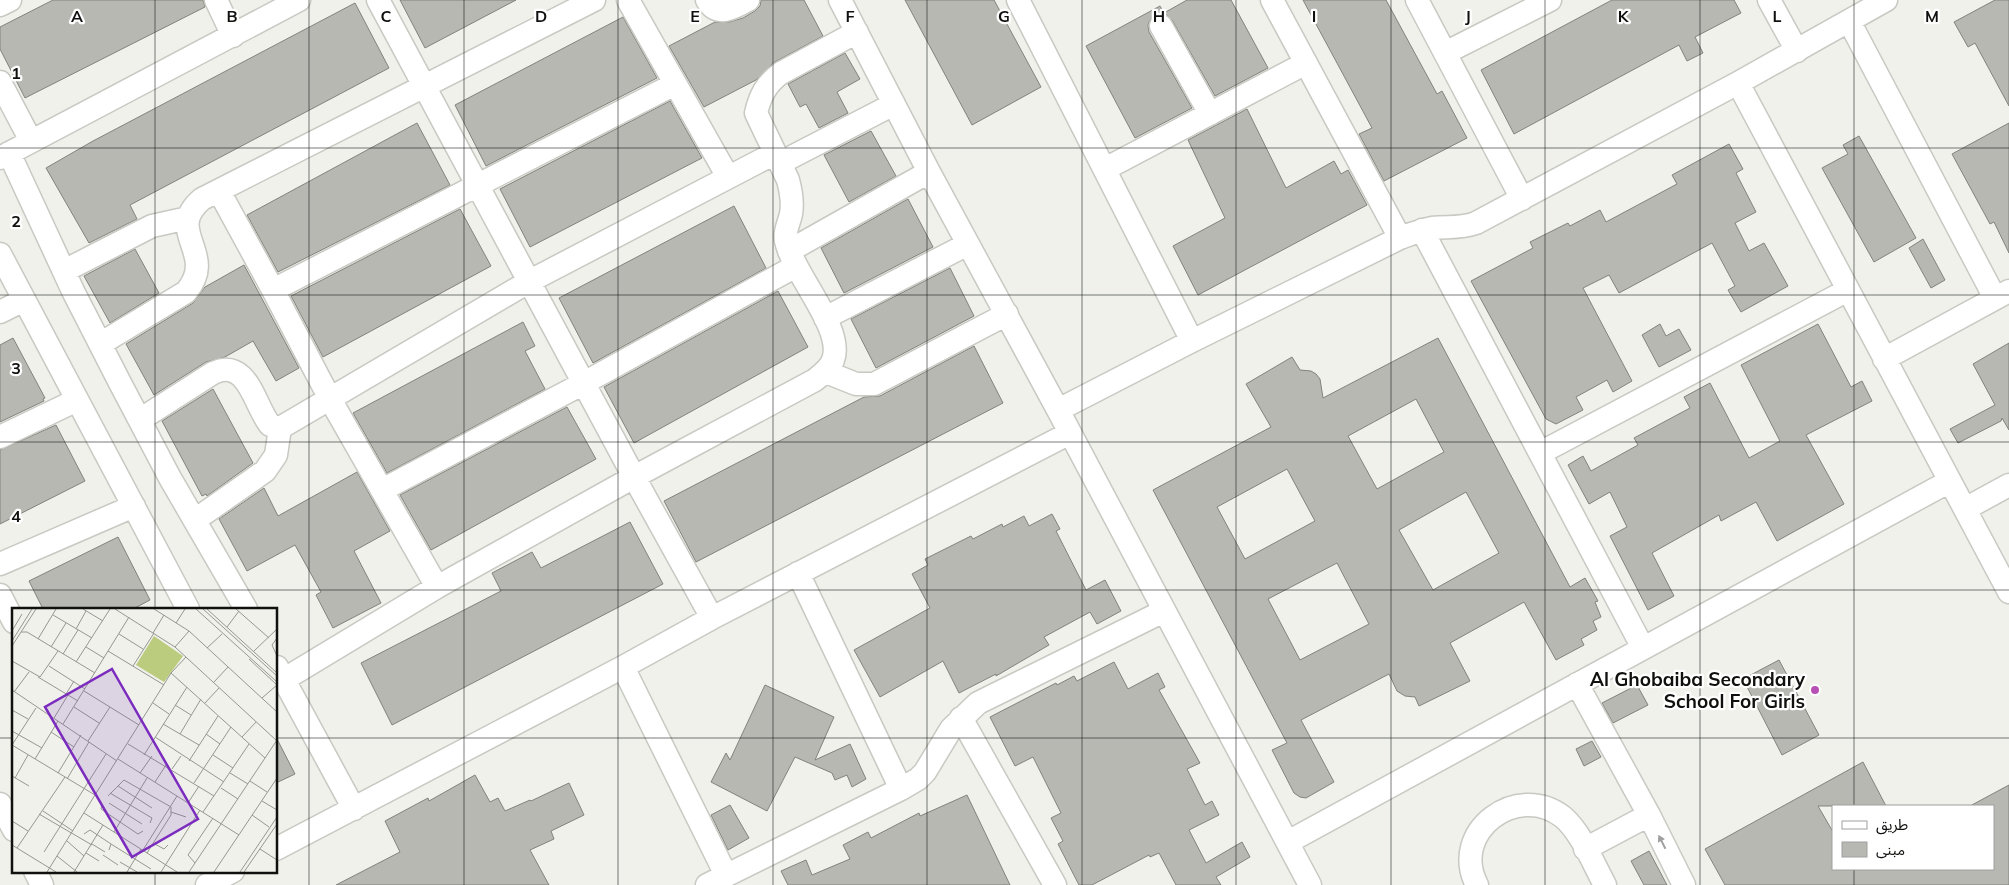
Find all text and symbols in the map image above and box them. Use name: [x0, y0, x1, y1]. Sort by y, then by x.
text: A: [71, 6, 83, 26]
text: B: [226, 6, 238, 26]
text: C: [381, 6, 392, 26]
text: D: [535, 6, 547, 26]
text: E: [690, 6, 700, 26]
text: F: [845, 6, 855, 26]
text: G: [998, 6, 1010, 26]
text: H: [1153, 6, 1165, 26]
text: I: [1312, 6, 1316, 26]
text: J: [1465, 6, 1471, 26]
text: K: [1618, 6, 1630, 26]
text: L: [1773, 6, 1782, 26]
text: M: [1925, 6, 1939, 26]
text: 1: [11, 63, 21, 83]
text: 2: [11, 211, 21, 231]
text: 3: [11, 358, 21, 378]
text: 4: [11, 506, 21, 526]
inset map: [12, 608, 278, 872]
place label: Al Ghobaiba Secondary School For Girls: [1590, 667, 1806, 713]
marker: Al Ghobaiba Secondary School For Girls: [1809, 684, 1821, 696]
legend: [1832, 805, 1994, 870]
text: طريق: [1876, 815, 1908, 835]
one-way arrow: [1658, 834, 1666, 849]
text: مبنى: [1876, 840, 1905, 859]

